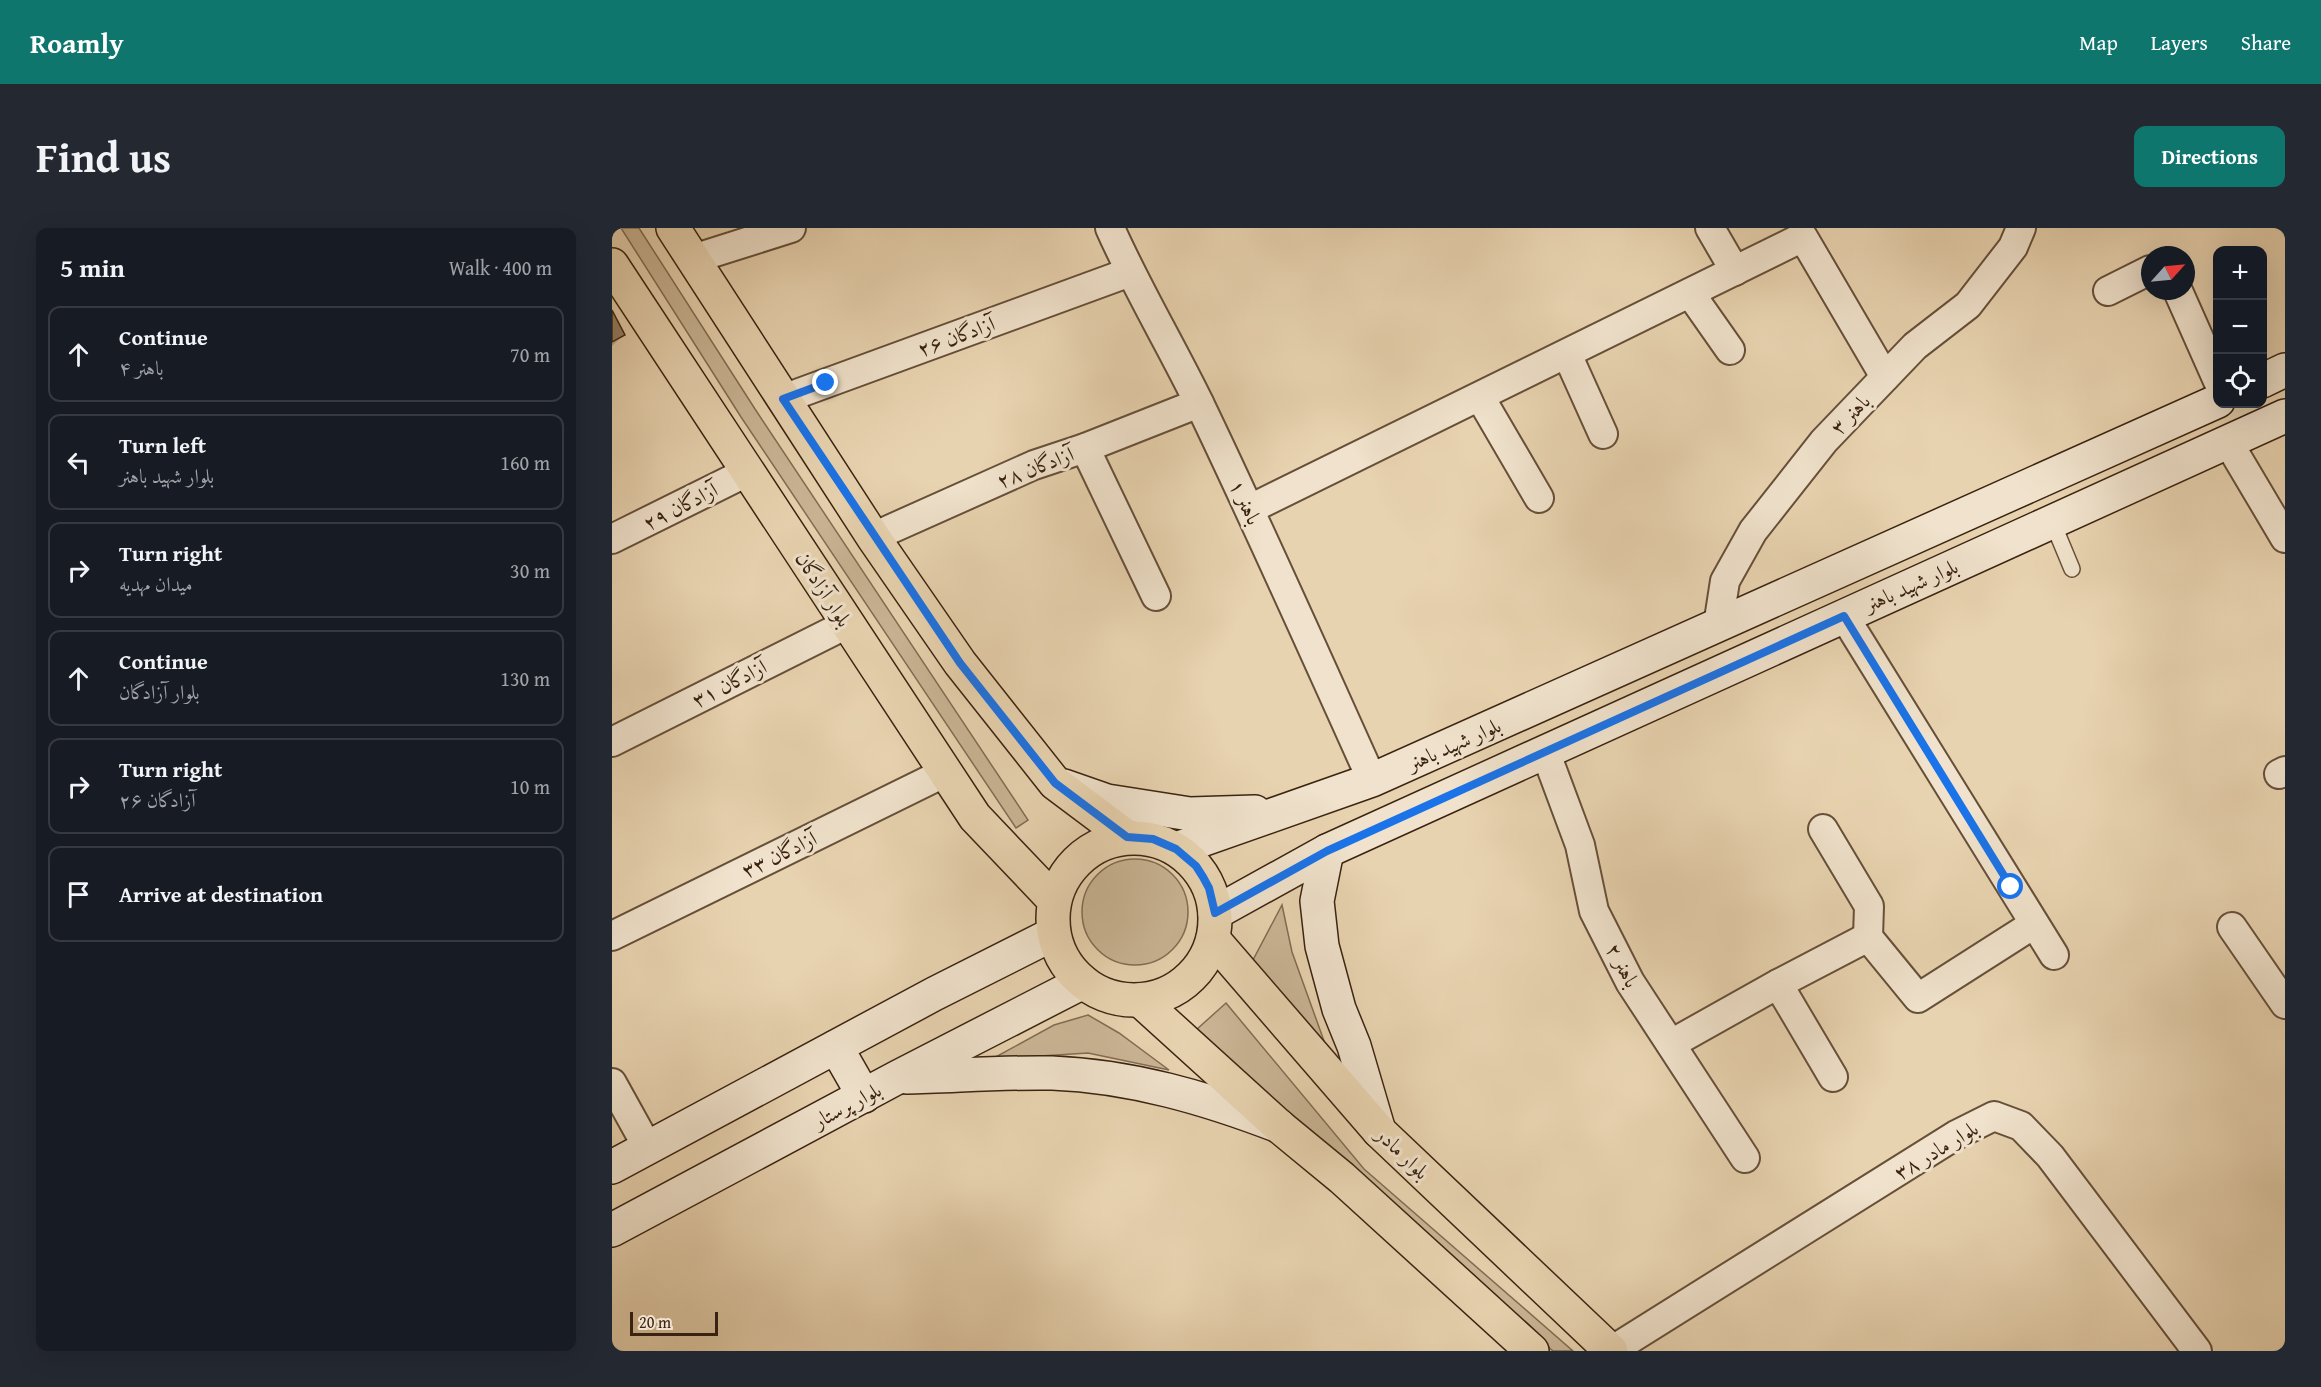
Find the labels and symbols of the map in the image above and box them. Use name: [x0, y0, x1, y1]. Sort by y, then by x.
north arrow: [2141, 246, 2195, 300]
street label: آزادگان ۲۶: [913, 307, 1001, 364]
route end: [812, 369, 838, 395]
street label: باهنر ۳: [1823, 386, 1877, 442]
street label: آزادگان ۲۸: [992, 437, 1080, 496]
street label: آزادگان ۲۹: [637, 473, 725, 538]
street label: باهنر ۱: [1222, 474, 1270, 530]
street label: بلوار آزادگان: [788, 545, 860, 633]
street label: بلوار شهید باهنر: [1857, 551, 1963, 620]
street label: آزادگان ۳۱: [686, 650, 774, 715]
street label: بلوار شهید باهنر: [1400, 710, 1506, 779]
street label: آزادگان ۳۳: [736, 821, 824, 886]
route start: [1997, 873, 2023, 899]
street label: باهنر ۲: [1598, 937, 1648, 993]
street label: بلوار پرستار: [805, 1074, 887, 1137]
street label: بلوار مادر ۳۸: [1888, 1113, 1984, 1187]
street label: بلوار مادر: [1368, 1118, 1437, 1187]
scale bar: [630, 1309, 718, 1336]

